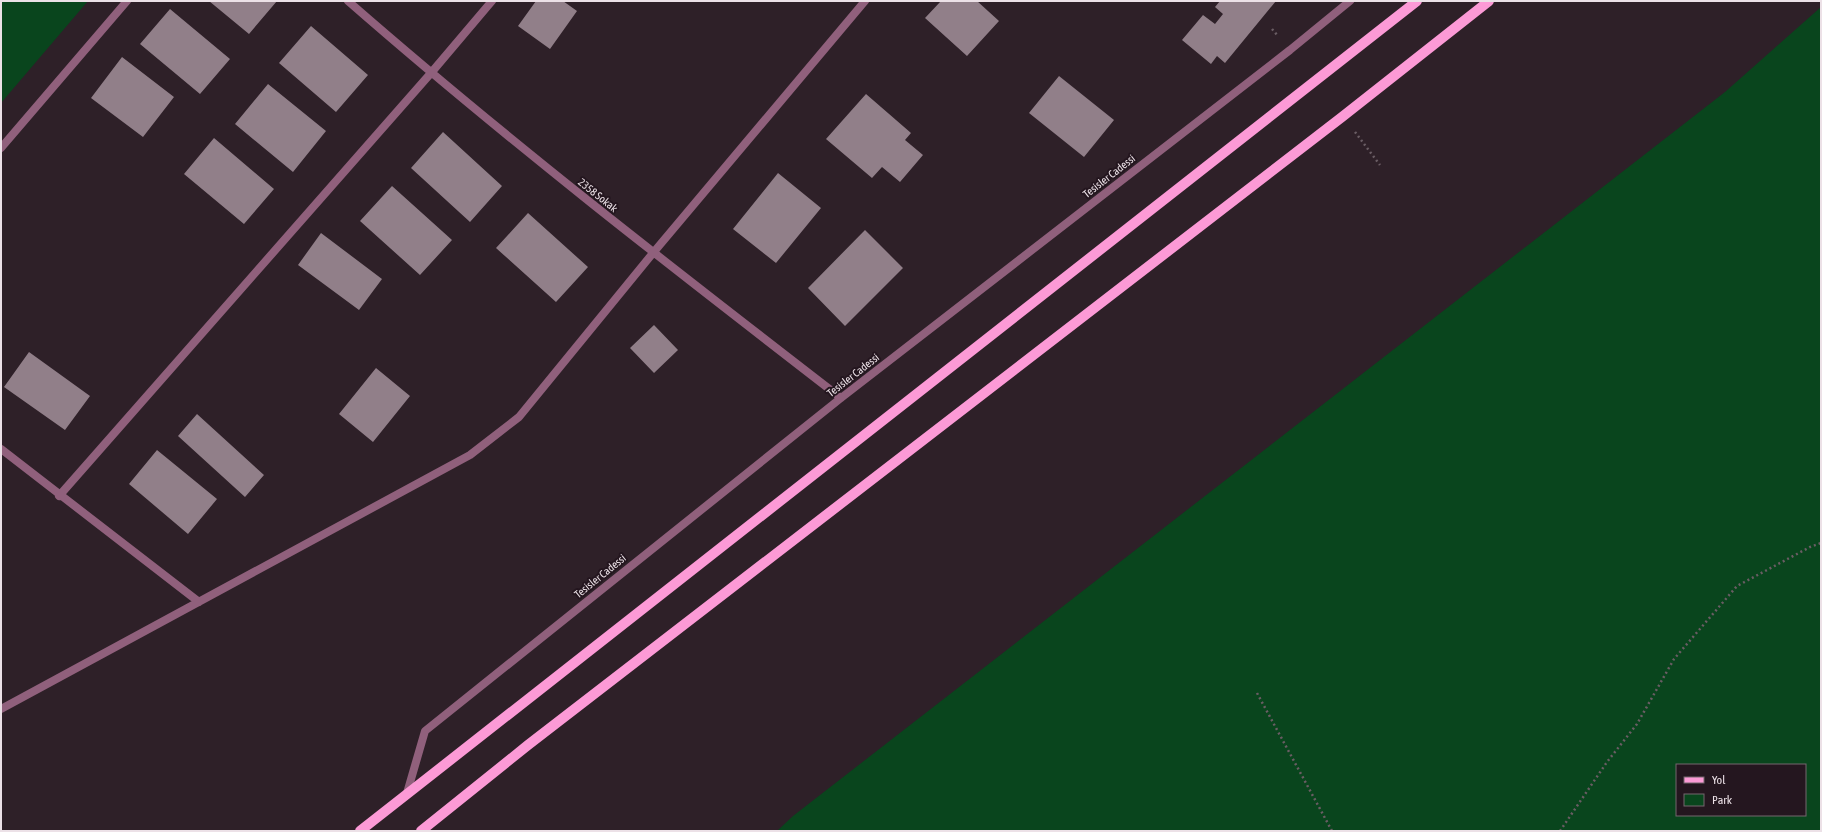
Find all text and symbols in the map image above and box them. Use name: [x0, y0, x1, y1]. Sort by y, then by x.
street label: Tesisler Cadessi: [1081, 152, 1137, 200]
street label: 2358 Sokak: [576, 176, 620, 214]
street label: Tesisler Cadessi: [825, 351, 881, 399]
street label: Tesisler Cadessi: [572, 552, 628, 600]
legend: [1676, 764, 1806, 816]
text: Yol: [1712, 773, 1726, 787]
text: Park: [1712, 793, 1733, 807]

